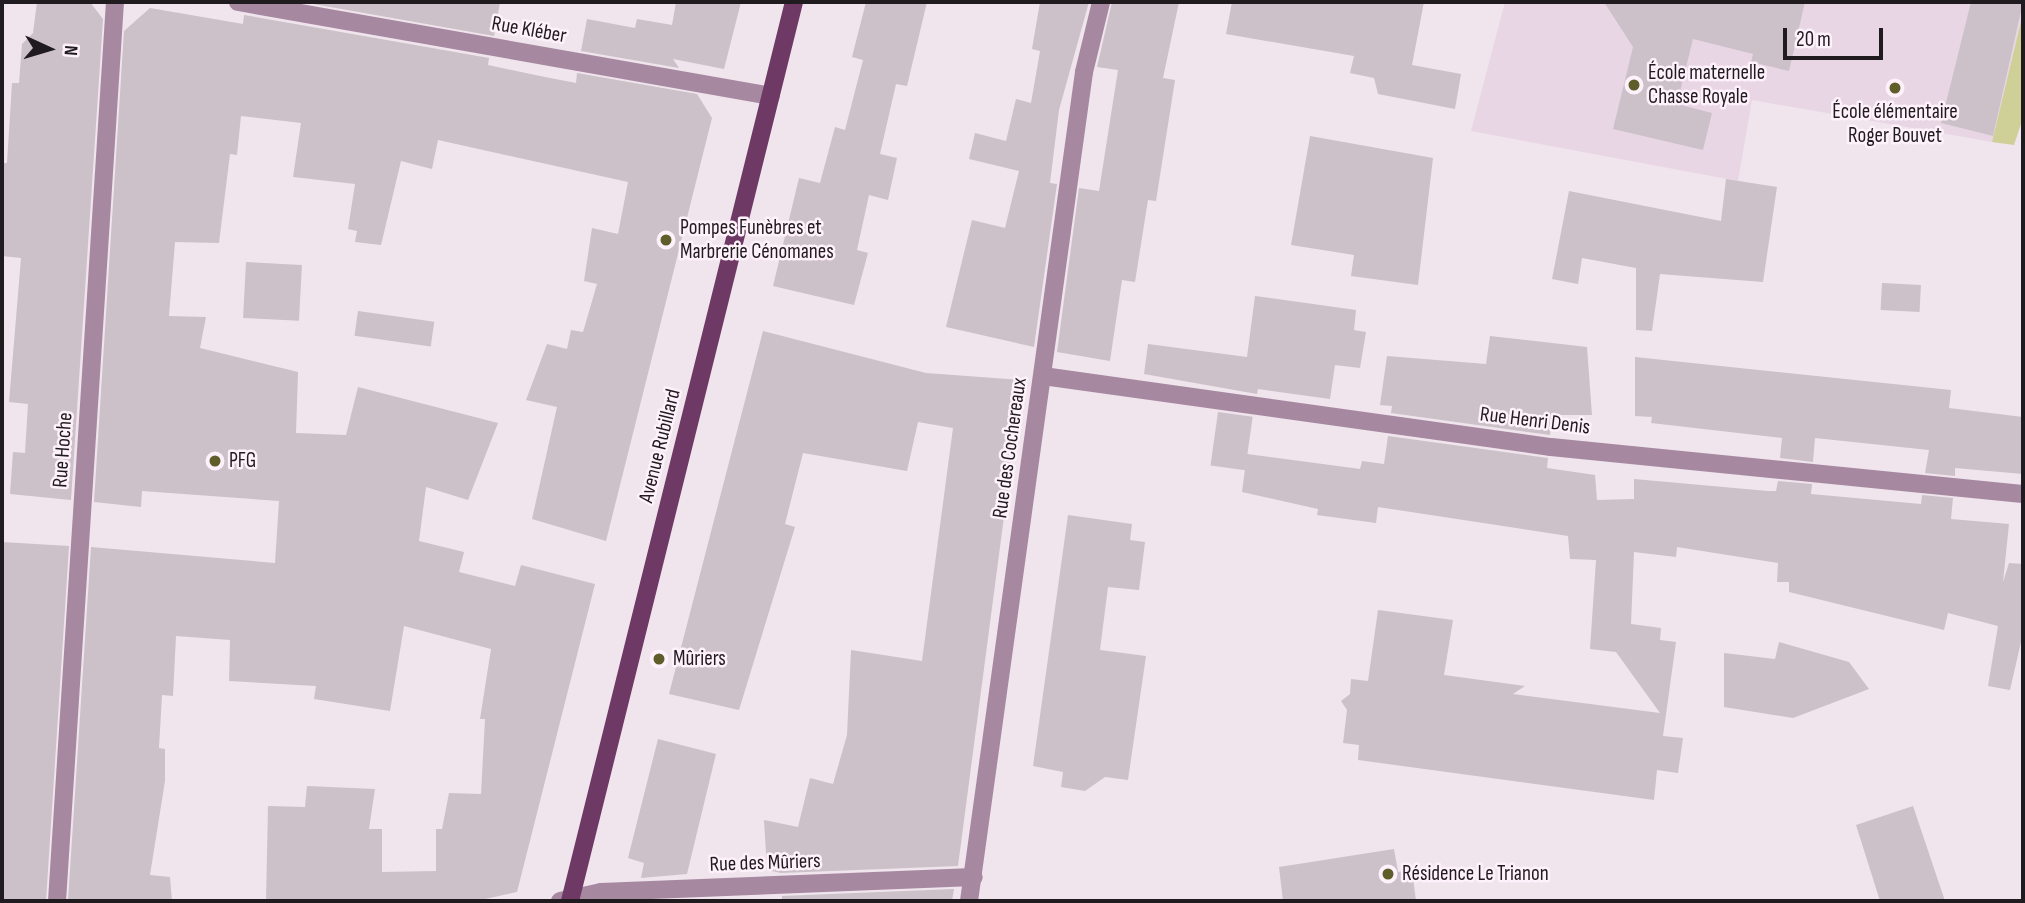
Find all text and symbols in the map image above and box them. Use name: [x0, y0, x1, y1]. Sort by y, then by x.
street label: Rue Kléber: [490, 11, 568, 49]
north arrow: [14, 14, 84, 84]
scale bar: [1787, 14, 1887, 58]
text: 20 m: [1796, 27, 1831, 52]
text: N: [59, 45, 82, 56]
place label: École maternelle Chasse Royale: [1648, 60, 1765, 110]
marker: École maternelle Chasse Royale: [1626, 77, 1642, 93]
marker: École élémentaire Roger Bouvet: [1887, 80, 1903, 96]
place label: École élémentaire Roger Bouvet: [1832, 99, 1958, 149]
place label: Pompes Funèbres et Marbrerie Cénomanes: [680, 215, 834, 265]
marker: Pompes Funèbres et Marbrerie Cénomanes: [658, 232, 674, 248]
street label: Rue des Cochereaux: [988, 376, 1032, 520]
street label: Avenue Rubillard: [634, 387, 686, 505]
street label: Rue Henri Denis: [1478, 402, 1592, 440]
street label: Rue Hoche: [48, 411, 78, 489]
place label: PFG: [229, 448, 256, 474]
marker: PFG: [207, 453, 223, 469]
place label: Mûriers: [673, 646, 726, 672]
marker: Mûriers: [651, 651, 667, 667]
street label: Rue des Mûriers: [709, 848, 821, 878]
place label: Résidence Le Trianon: [1402, 861, 1549, 887]
marker: Résidence Le Trianon: [1380, 866, 1396, 882]

